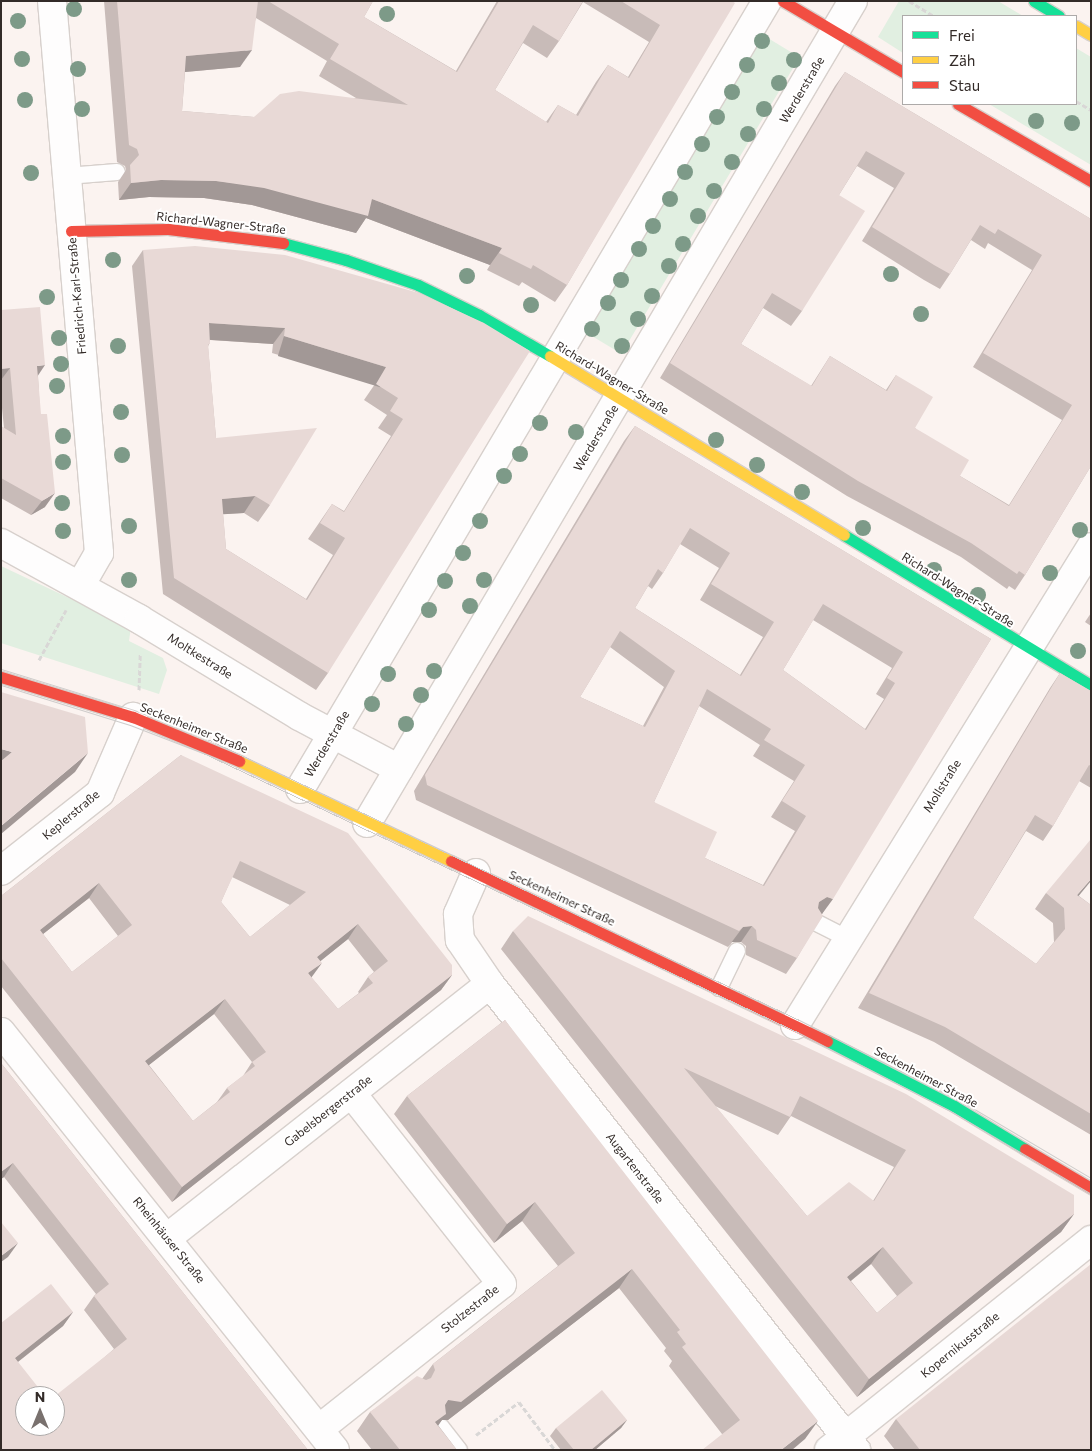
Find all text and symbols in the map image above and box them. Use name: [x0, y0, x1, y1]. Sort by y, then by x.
legend: [902, 15, 1077, 105]
text: Frei: [949, 26, 975, 44]
text: Zäh: [949, 51, 975, 69]
street label: Werderstraße: [776, 54, 828, 126]
text: Stau: [949, 76, 980, 94]
street label: Richard-Wagner-Straße: [156, 209, 286, 237]
street label: Friedrich-Karl-Straße: [65, 237, 89, 355]
street label: Richard-Wagner-Straße: [553, 338, 671, 418]
street label: Werderstraße: [570, 402, 622, 474]
street label: Richard-Wagner-Straße: [899, 549, 1017, 631]
street label: Moltkestraße: [165, 630, 235, 682]
street label: Seckenheimer Straße: [138, 700, 250, 756]
street label: Werderstraße: [301, 708, 353, 780]
street label: Mollstraße: [920, 757, 964, 815]
street label: Keplerstraße: [40, 787, 102, 843]
street label: Seckenheimer Straße: [507, 867, 617, 929]
street label: Seckenheimer Straße: [872, 1044, 980, 1110]
street label: Gabelsbergerstraße: [281, 1072, 375, 1150]
street label: Augartenstraße: [603, 1130, 667, 1206]
street label: Rheinhäuser Straße: [130, 1194, 208, 1286]
street label: Stolzestraße: [438, 1282, 502, 1336]
street label: Kopernikusstraße: [918, 1309, 1002, 1381]
north arrow: [15, 1386, 65, 1436]
text: N: [35, 1388, 45, 1405]

